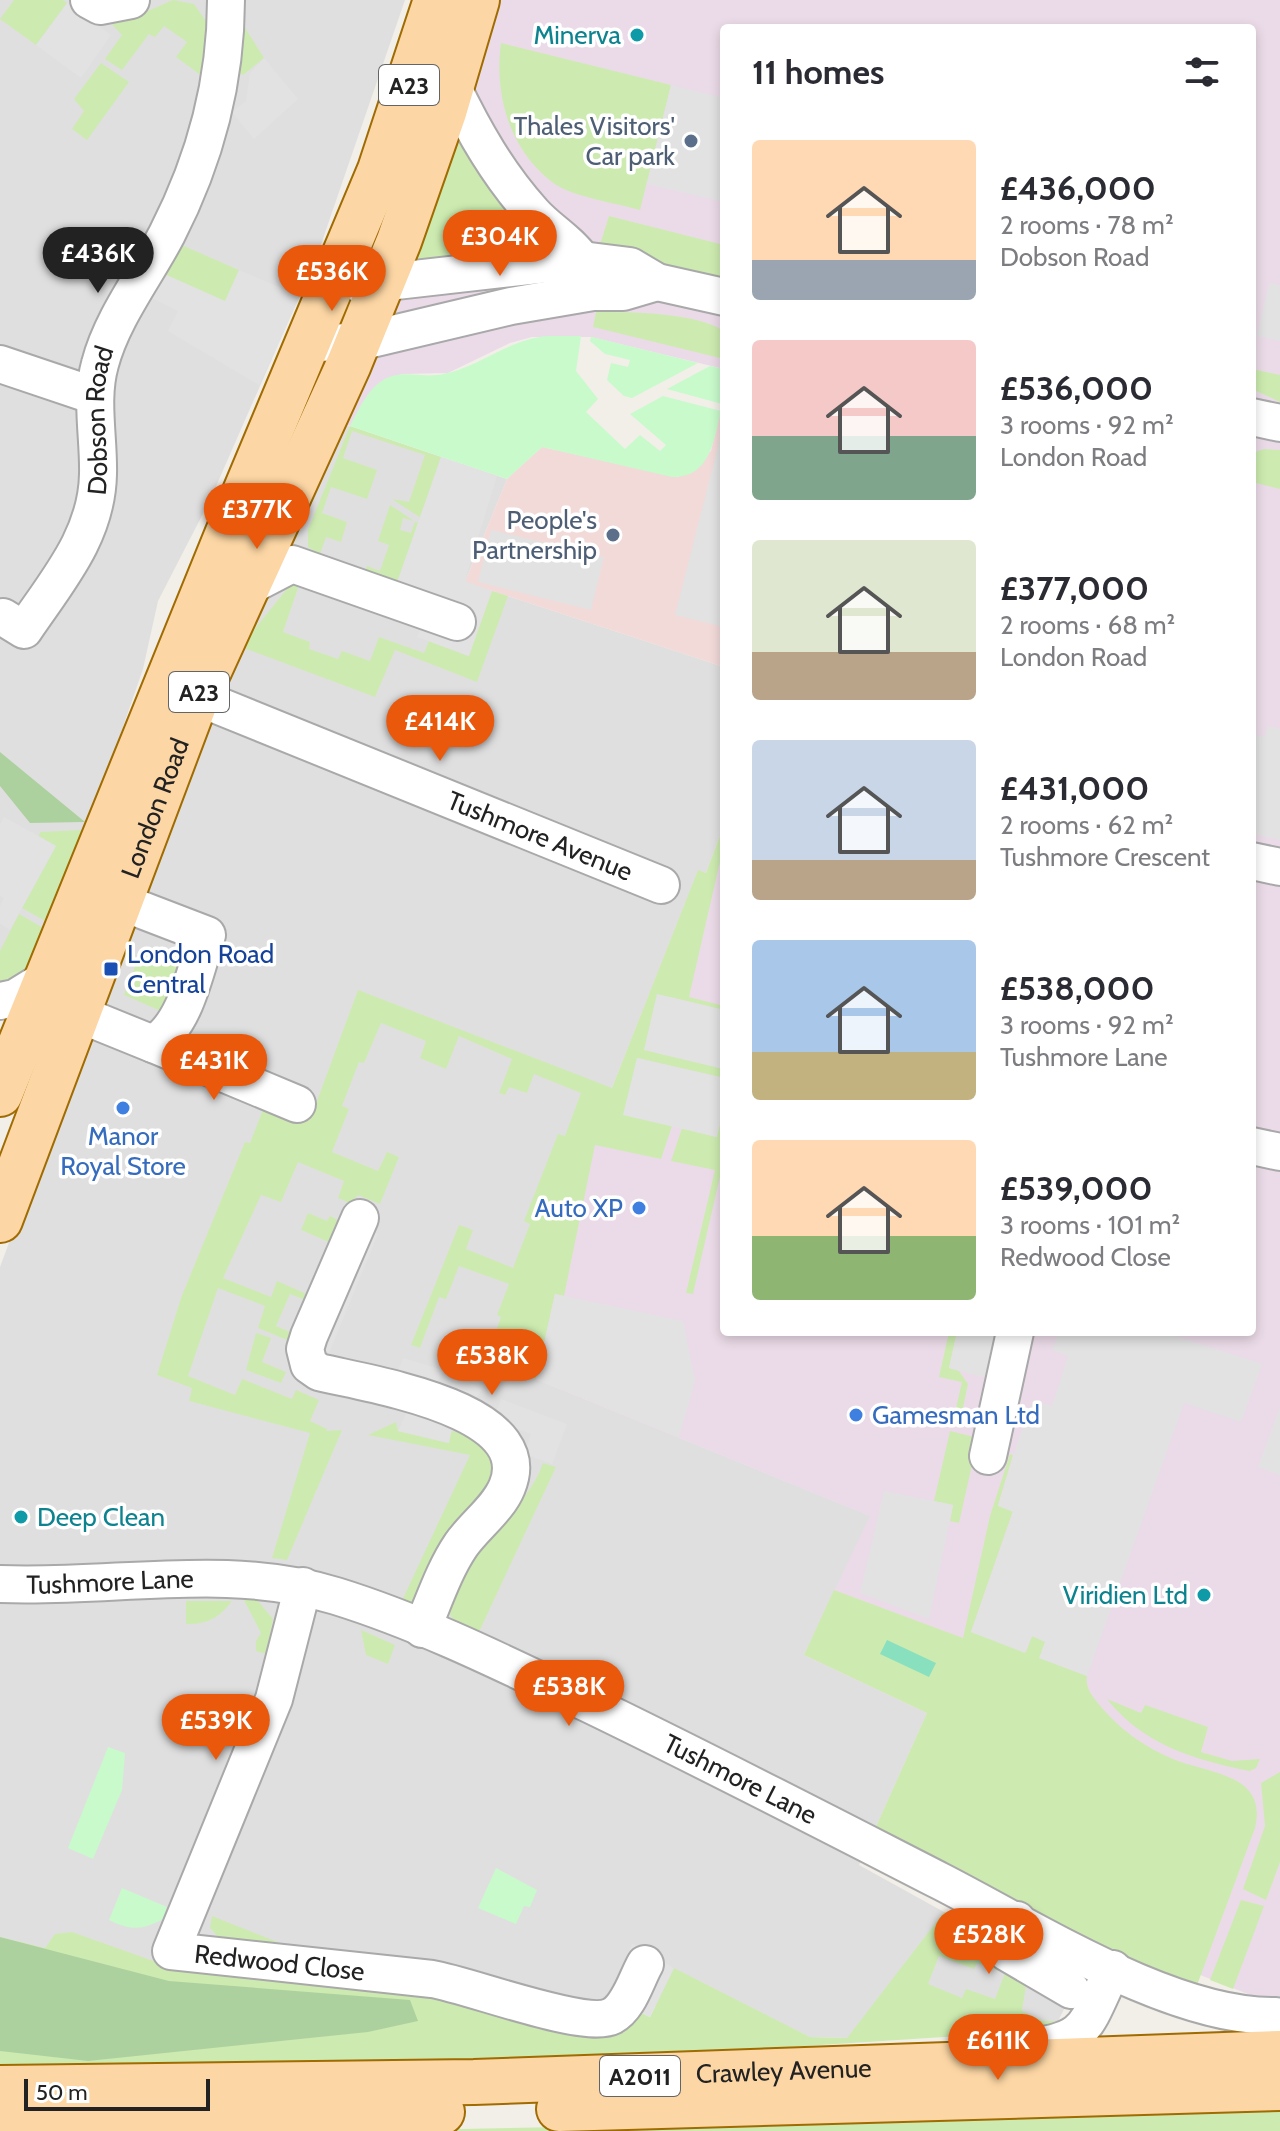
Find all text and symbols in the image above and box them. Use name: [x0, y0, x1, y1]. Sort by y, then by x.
place label: Minerva: [533, 19, 622, 51]
marker: Minerva: [628, 26, 646, 44]
icon: filters: [1180, 50, 1224, 94]
text: 11 homes: [752, 51, 884, 93]
road number: A23: [379, 65, 439, 105]
place label: Thales Visitors' Car park: [514, 110, 675, 172]
marker: Thales Visitors' Car park: [682, 132, 700, 150]
text: £436,000: [1000, 167, 1156, 209]
icon: home: [816, 172, 912, 268]
text: 2 rooms · 78 m²: [1000, 209, 1174, 241]
pin: £304K: [444, 210, 556, 278]
text: £304K: [461, 220, 539, 252]
pin: £436K: [42, 227, 154, 295]
text: £436K: [61, 237, 135, 269]
text: Dobson Road: [1000, 241, 1149, 273]
pin: £536K: [276, 245, 388, 313]
text: £536K: [296, 255, 368, 287]
street label: Dobson Road: [79, 342, 121, 496]
text: £536,000: [1000, 367, 1153, 409]
icon: home: [816, 372, 912, 468]
text: 3 rooms · 92 m²: [1000, 409, 1174, 441]
text: London Road: [1000, 441, 1147, 473]
pin: £377K: [201, 483, 313, 551]
text: £377K: [222, 493, 292, 525]
place label: People's Partnership: [472, 504, 597, 566]
marker: People's Partnership: [604, 526, 622, 544]
text: £377,000: [1000, 567, 1149, 609]
icon: home: [816, 572, 912, 668]
text: 2 rooms · 68 m²: [1000, 609, 1175, 641]
text: London Road: [1000, 641, 1147, 673]
road number: A23: [169, 672, 229, 712]
pin: £414K: [384, 695, 496, 763]
text: £414K: [404, 705, 476, 737]
street label: London Road: [114, 734, 196, 883]
text: £431,000: [1000, 767, 1149, 809]
icon: home: [816, 772, 912, 868]
street label: Tushmore Avenue: [443, 784, 637, 888]
text: 2 rooms · 62 m²: [1000, 809, 1173, 841]
text: Tushmore Crescent: [1000, 841, 1210, 873]
place label: London Road Central: [127, 938, 274, 1000]
marker: London Road Central: [102, 960, 120, 978]
text: £538,000: [1000, 967, 1154, 1009]
icon: home: [816, 972, 912, 1068]
text: 3 rooms · 92 m²: [1000, 1009, 1174, 1041]
pin: £431K: [158, 1034, 270, 1102]
text: Tushmore Lane: [1000, 1041, 1168, 1073]
text: £431K: [179, 1044, 249, 1076]
marker: Manor Royal Store: [114, 1099, 132, 1117]
place label: Manor Royal Store: [60, 1120, 186, 1182]
text: £539,000: [1000, 1167, 1152, 1209]
icon: home: [816, 1172, 912, 1268]
place label: Auto XP: [535, 1192, 623, 1224]
marker: Auto XP: [630, 1199, 648, 1217]
text: 3 rooms · 101 m²: [1000, 1209, 1180, 1241]
text: Redwood Close: [1000, 1241, 1171, 1273]
pin: £538K: [436, 1329, 548, 1397]
text: £538K: [455, 1339, 529, 1371]
place label: Gamesman Ltd: [872, 1399, 1040, 1431]
marker: Gamesman Ltd: [847, 1406, 865, 1424]
place label: Deep Clean: [37, 1501, 165, 1533]
marker: Deep Clean: [12, 1508, 30, 1526]
street label: Tushmore Lane: [26, 1563, 194, 1601]
place label: Viridien Ltd: [1063, 1579, 1188, 1611]
marker: Viridien Ltd: [1195, 1586, 1213, 1604]
pin: £538K: [513, 1660, 625, 1728]
text: £538K: [532, 1670, 606, 1702]
pin: £539K: [160, 1694, 272, 1762]
text: £539K: [180, 1704, 252, 1736]
street label: Tushmore Lane: [658, 1727, 822, 1831]
pin: £528K: [933, 1908, 1045, 1976]
text: £528K: [952, 1918, 1026, 1950]
street label: Redwood Close: [193, 1938, 366, 1988]
pin: £611K: [942, 2014, 1054, 2082]
text: £611K: [966, 2024, 1030, 2056]
street label: Crawley Avenue: [695, 2052, 872, 2090]
road number: A2011: [600, 2056, 680, 2096]
scale bar: [24, 2075, 210, 2111]
text: 50 m: [36, 2079, 88, 2106]

